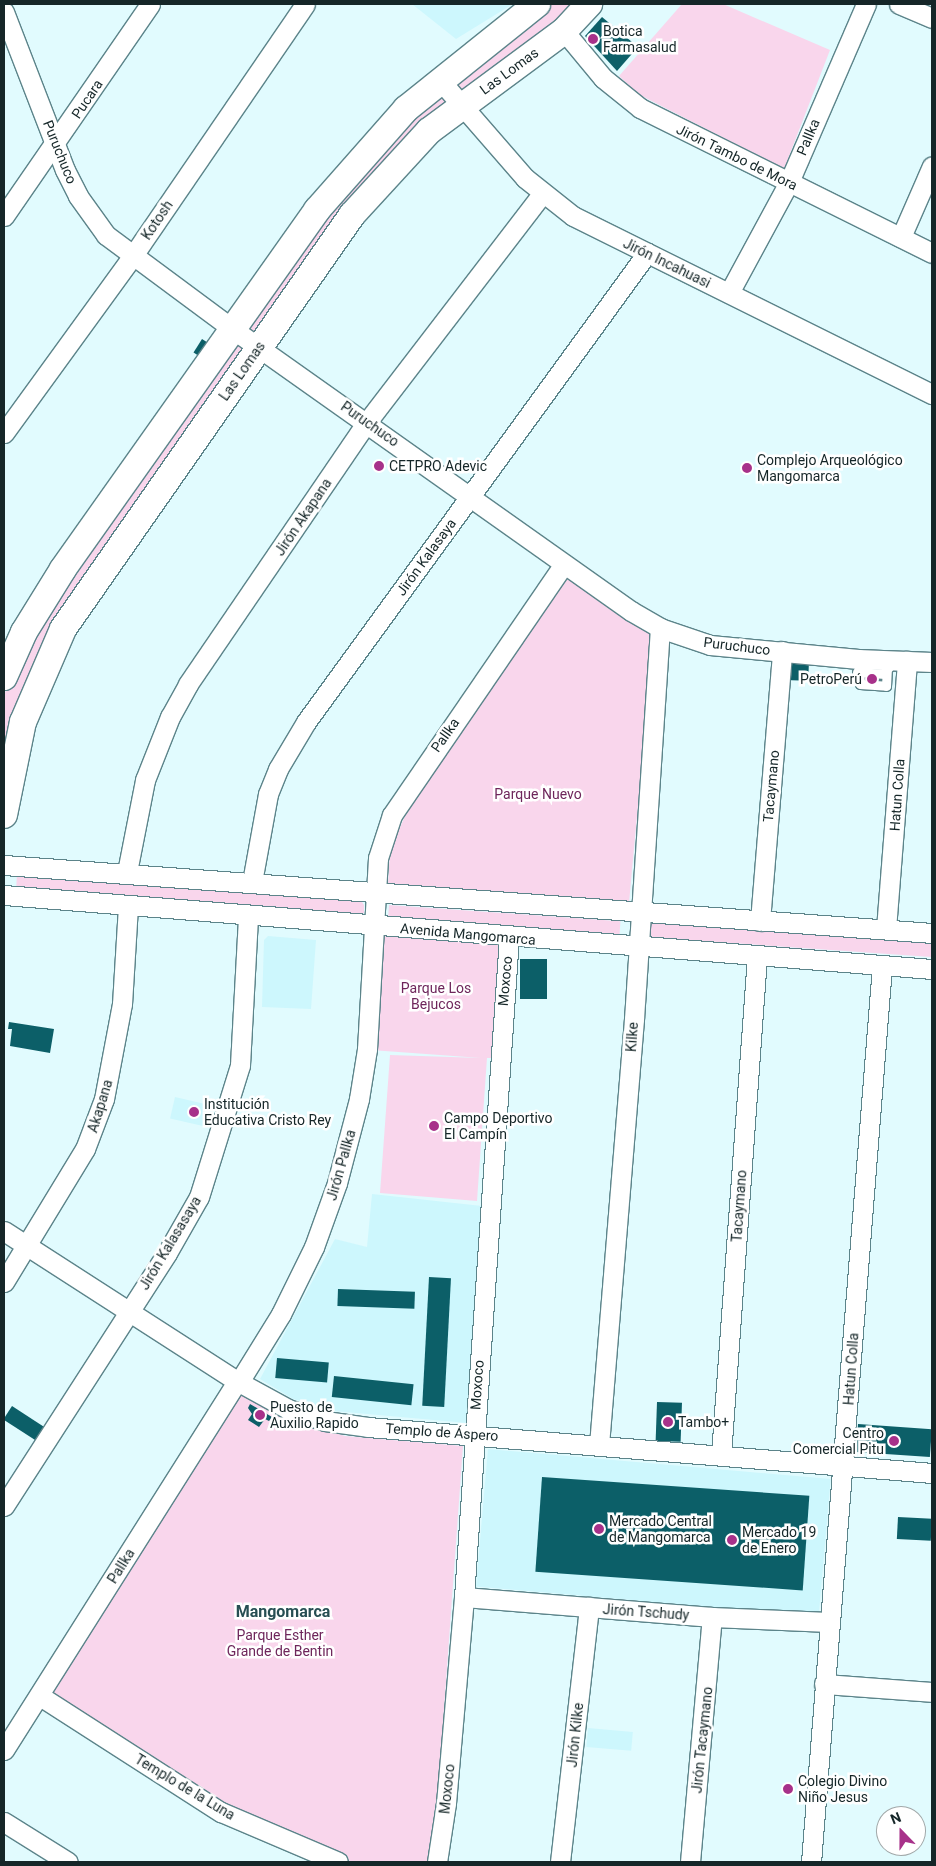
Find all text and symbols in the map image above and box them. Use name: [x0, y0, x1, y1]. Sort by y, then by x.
place label: Botica Farmasalud: [603, 23, 677, 56]
marker: Botica Farmasalud: [587, 33, 599, 45]
street label: Las Lomas: [476, 44, 542, 98]
street label: Pucara: [68, 76, 106, 122]
street label: Pallka: [793, 116, 823, 158]
street label: Puruchuco: [40, 118, 80, 186]
street label: Jirón Tambo de Mora: [674, 120, 800, 194]
street label: Kotosh: [138, 197, 176, 243]
street label: Jirón Incahuasi: [621, 235, 713, 291]
street label: Las Lomas: [215, 338, 269, 404]
street label: Puruchuco: [338, 398, 402, 450]
place label: Complejo Arqueológico Mangomarca: [757, 452, 903, 484]
place label: CETPRO Adevic: [389, 458, 487, 474]
marker: CETPRO Adevic: [373, 460, 385, 472]
marker: Complejo Arqueológico Mangomarca: [741, 462, 753, 474]
street label: Jirón Akapana: [271, 475, 335, 559]
street label: Jirón Kalasaya: [392, 515, 460, 599]
street label: Puruchuco: [703, 634, 771, 658]
place label: PetroPerú: [800, 671, 862, 687]
marker: PetroPerú: [866, 673, 878, 685]
street label: Pallka: [427, 715, 463, 755]
street label: Tacaymano: [759, 749, 783, 823]
street label: Hatun Colla: [886, 758, 908, 832]
park label: Parque Nuevo: [494, 786, 582, 802]
street label: Avenida Mangomarca: [400, 920, 536, 948]
street label: Moxoco: [494, 955, 516, 1007]
park label: Parque Los Bejucos: [401, 980, 471, 1012]
street label: Kilke: [623, 1021, 641, 1053]
street label: Akapana: [84, 1077, 116, 1135]
place label: Institución Educativa Cristo Rey: [204, 1096, 331, 1128]
marker: Institución Educativa Cristo Rey: [188, 1106, 200, 1118]
place label: Campo Deportivo El Campín: [444, 1110, 553, 1142]
marker: Campo Deportivo El Campín: [428, 1120, 440, 1132]
street label: Jirón Pallka: [323, 1128, 359, 1202]
street label: Tacaymano: [728, 1169, 750, 1243]
street label: Jirón Kalasasaya: [135, 1193, 205, 1293]
street label: Hatun Colla: [840, 1332, 862, 1406]
street label: Moxoco: [467, 1359, 487, 1411]
place label: Puesto de Auxilio Rapido: [270, 1399, 359, 1431]
marker: Puesto de Auxilio Rapido: [254, 1409, 266, 1421]
place label: Tambo+: [678, 1414, 729, 1430]
marker: Tambo+: [662, 1416, 674, 1428]
street label: Templo de Áspero: [385, 1420, 499, 1444]
place label: Centro Comercial Pitu: [793, 1425, 884, 1458]
marker: Centro Comercial Pitu: [888, 1435, 900, 1447]
place label: Mercado Central de Mangomarca: [609, 1513, 712, 1545]
marker: Mercado Central de Mangomarca: [593, 1523, 605, 1535]
place label: Mercado 19 de Enero: [742, 1524, 816, 1556]
marker: Mercado 19 de Enero: [726, 1534, 738, 1546]
street label: Pallka: [104, 1545, 138, 1587]
street label: Jirón Tschudy: [602, 1601, 690, 1623]
district label: Mangomarca: [236, 1602, 330, 1622]
park label: Parque Esther Grande de Bentin: [227, 1627, 333, 1660]
street label: Jirón Tacaymano: [688, 1686, 716, 1794]
street label: Jirón Kilke: [563, 1702, 587, 1768]
street label: Templo de la Luna: [132, 1751, 238, 1823]
street label: Moxoco: [436, 1763, 458, 1815]
place label: Colegio Divino Niño Jesus: [798, 1773, 887, 1805]
marker: Colegio Divino Niño Jesus: [782, 1783, 794, 1795]
north arrow: [876, 1806, 926, 1856]
text: N: [888, 1809, 903, 1827]

